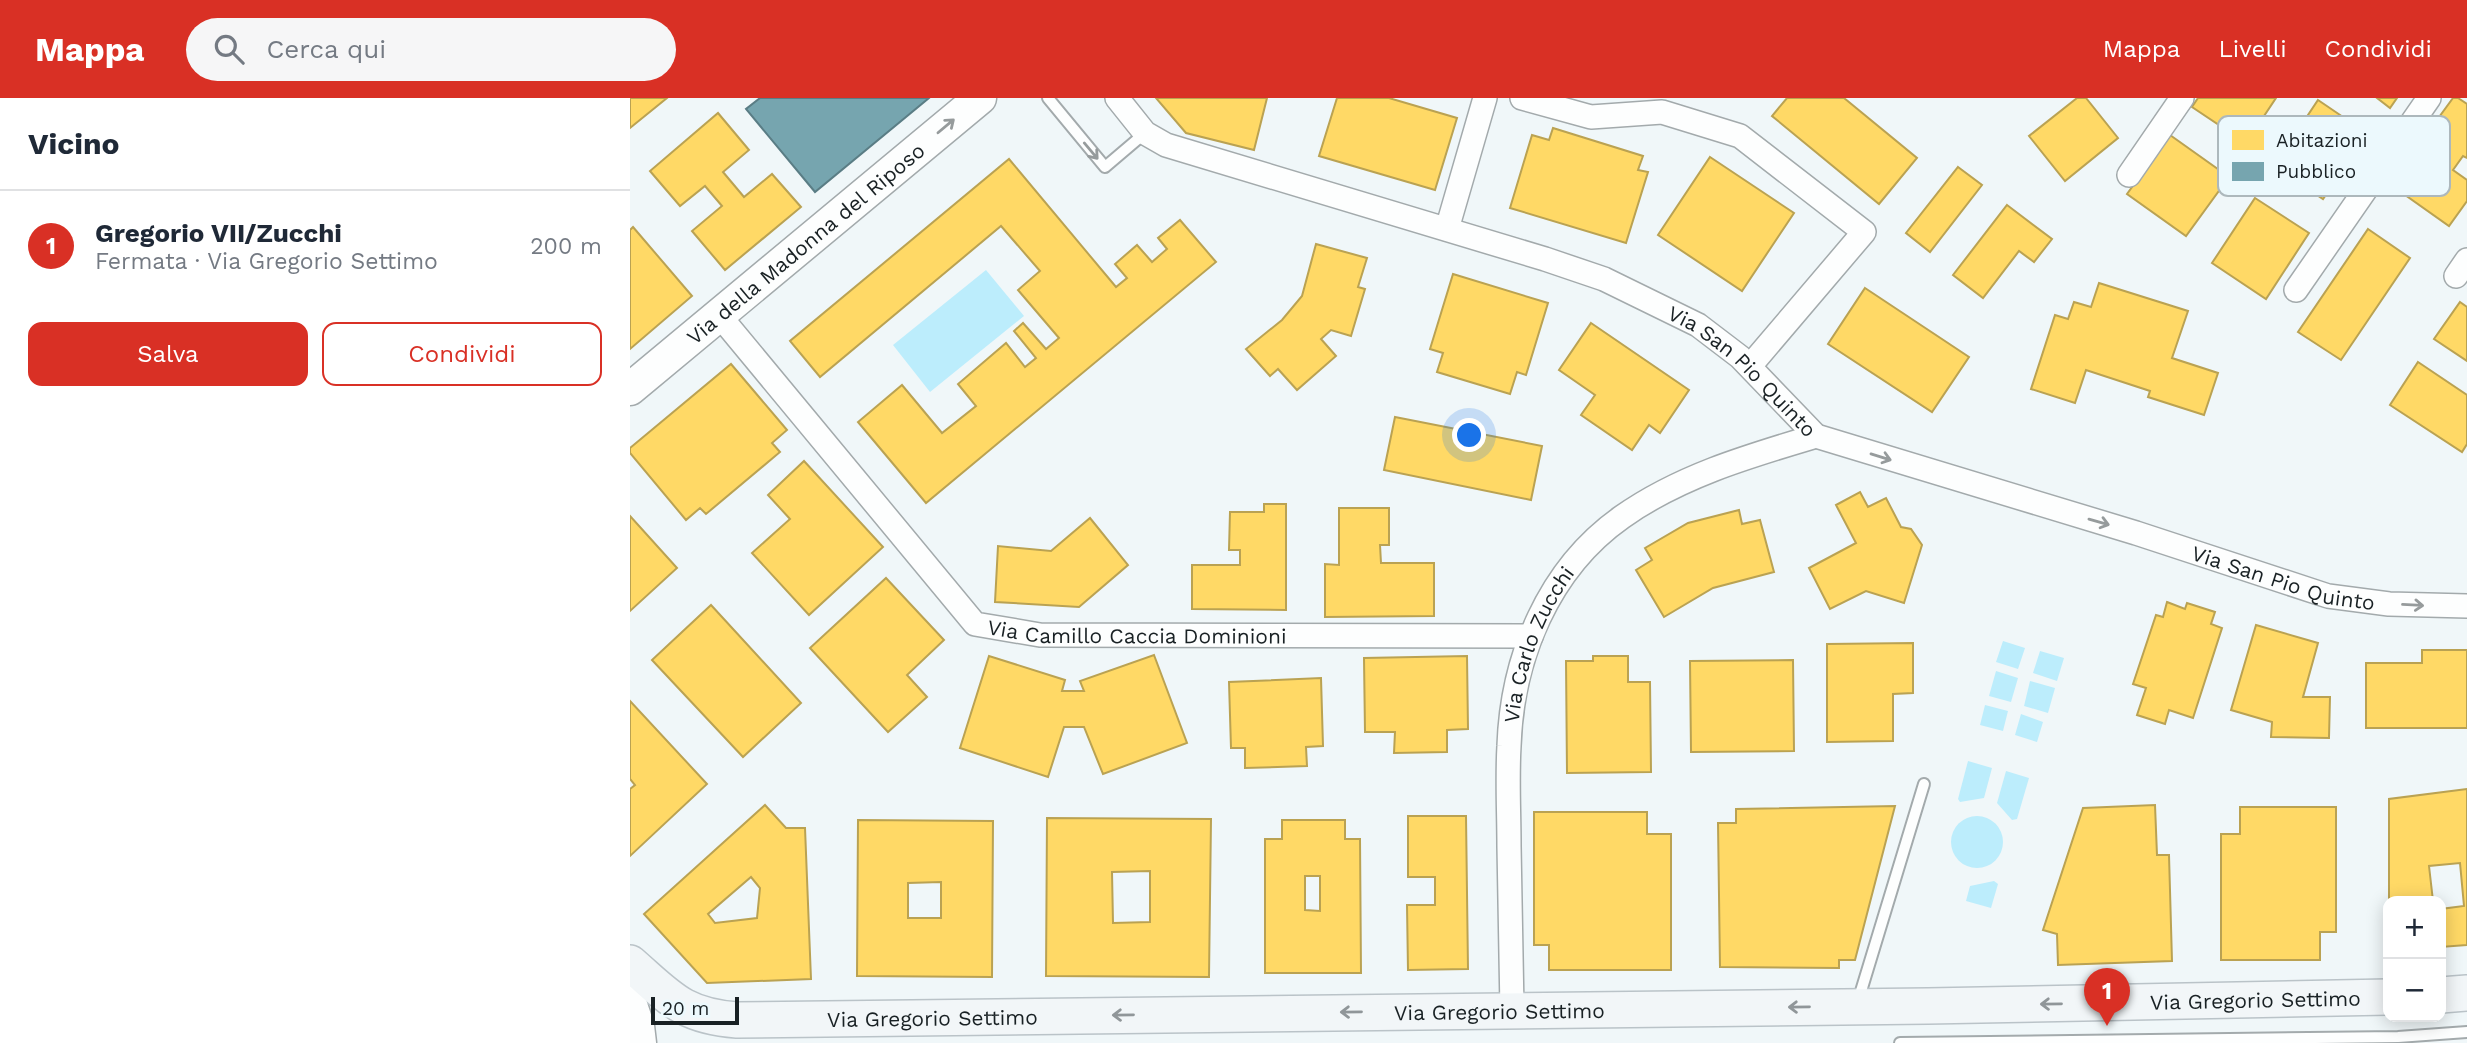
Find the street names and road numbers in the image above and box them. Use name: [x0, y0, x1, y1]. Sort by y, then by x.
street label: Via della Madonna del Riposo: [681, 137, 929, 349]
street label: Via San Pio Quinto: [1664, 300, 1822, 442]
street label: Via San Pio Quinto: [2189, 540, 2377, 615]
street label: Via Carlo Zucchi: [1498, 561, 1579, 724]
street label: Via Camillo Caccia Dominioni: [986, 614, 1287, 648]
street label: Via Gregorio Settimo: [2150, 985, 2361, 1014]
street label: Via Gregorio Settimo: [1394, 997, 1605, 1025]
street label: Via Gregorio Settimo: [827, 1004, 1038, 1031]

